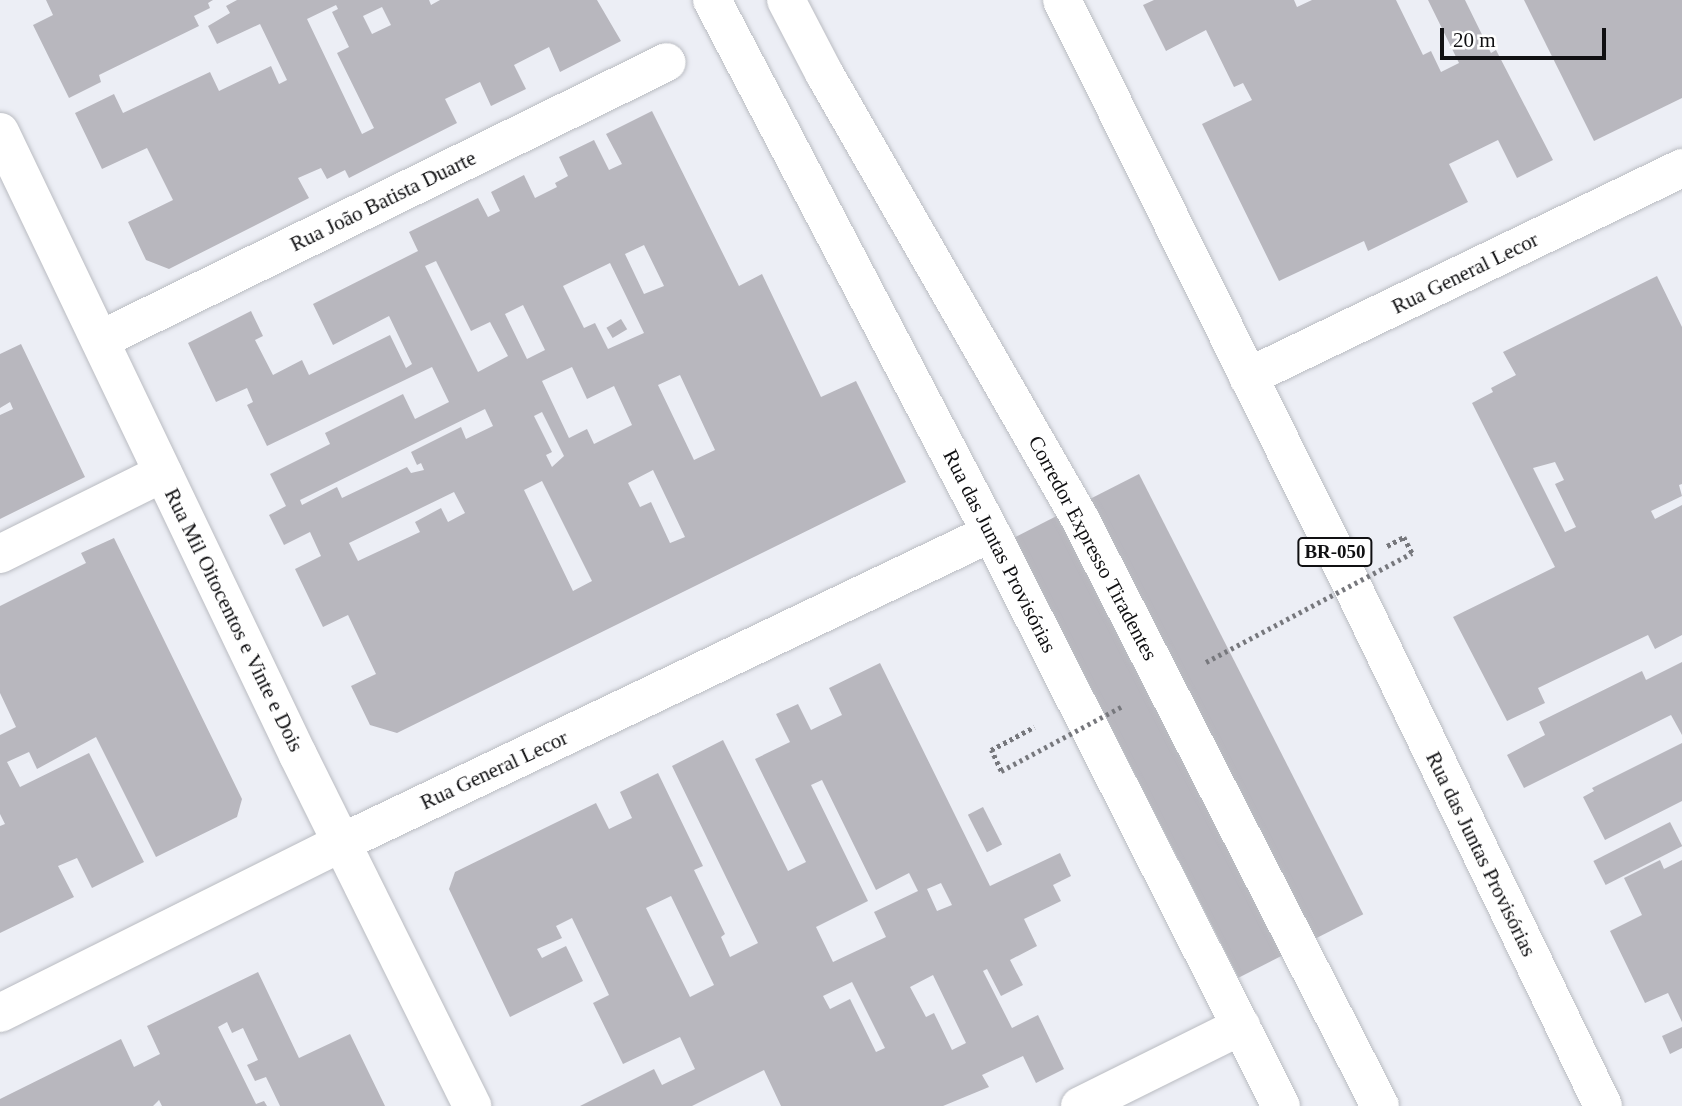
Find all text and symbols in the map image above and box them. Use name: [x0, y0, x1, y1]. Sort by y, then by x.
scale bar: [1444, 14, 1610, 58]
text: 20 m: [1453, 28, 1496, 52]
street label: Rua João Batista Duarte: [286, 145, 480, 257]
street label: Rua General Lecor: [1388, 227, 1542, 319]
street label: Corredor Expresso Tiradentes: [1023, 431, 1163, 665]
street label: Rua das Juntas Provisórias: [938, 445, 1062, 657]
street label: Rua Mil Oitocentos e Vinte e Dois: [159, 484, 309, 756]
road number: BR-050: [1296, 537, 1374, 568]
street label: Rua General Lecor: [416, 725, 572, 815]
street label: Rua das Juntas Provisórias: [1420, 748, 1542, 960]

